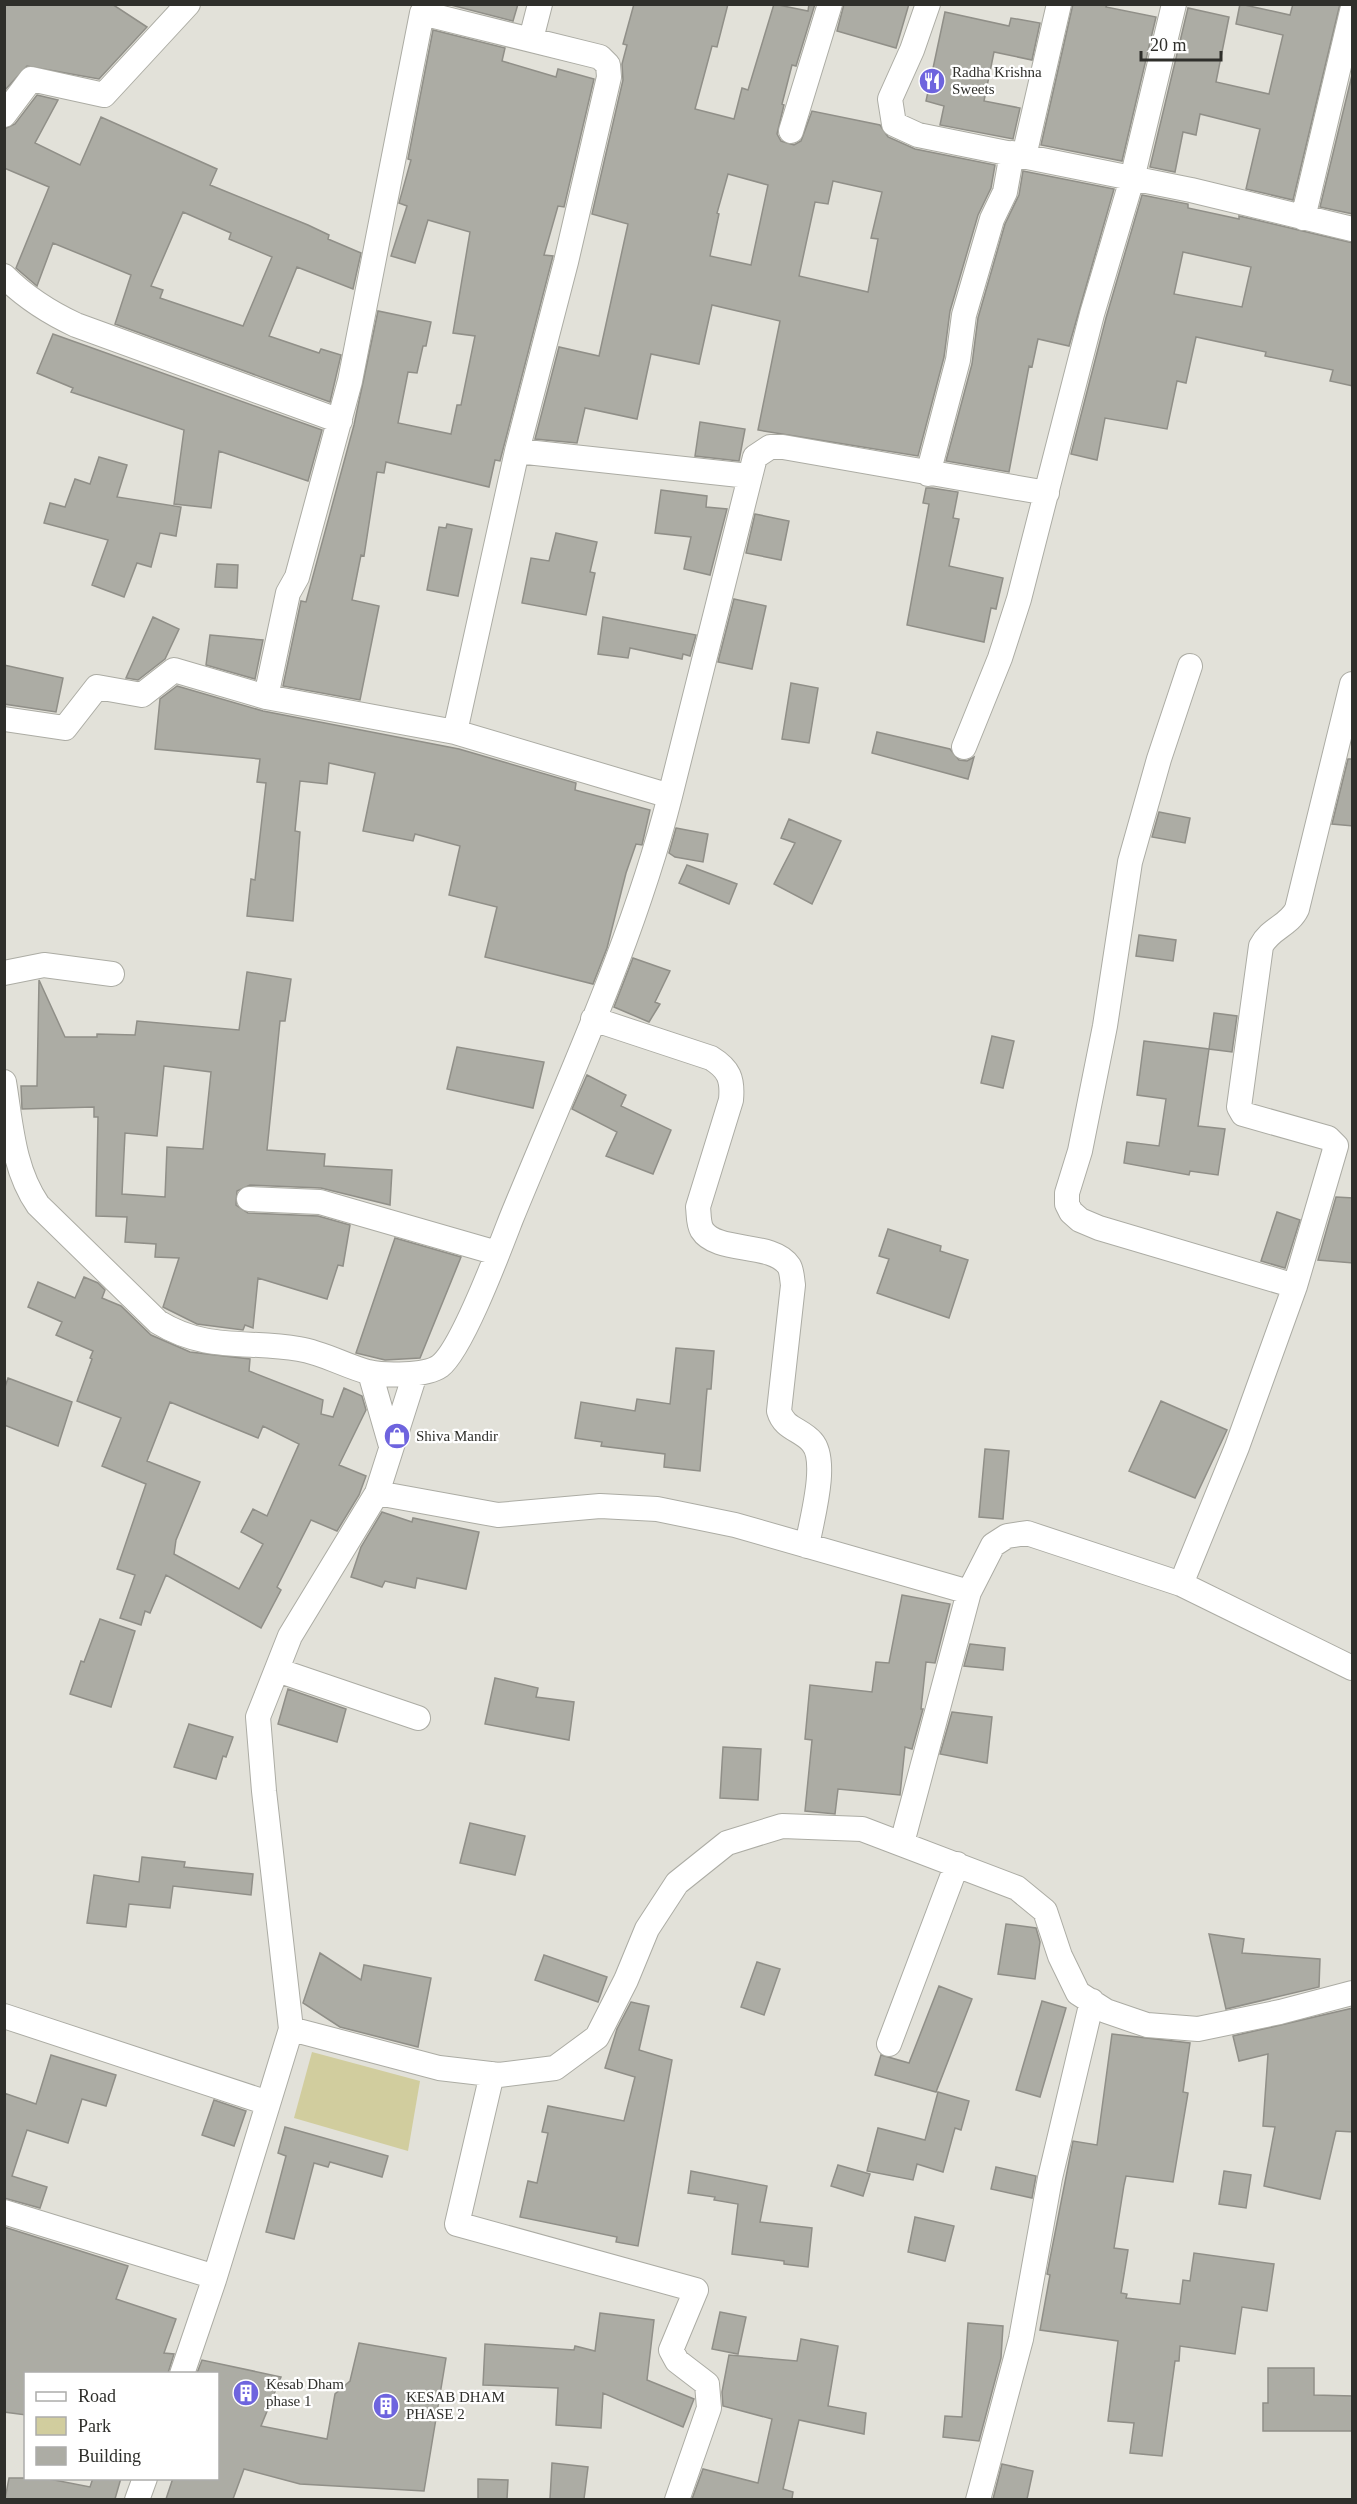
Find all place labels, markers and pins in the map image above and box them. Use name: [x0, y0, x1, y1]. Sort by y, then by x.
place label: Radha Krishna Sweets: [952, 64, 1042, 97]
restaurant icon: Radha Krishna Sweets: [917, 66, 947, 96]
shop icon: Shiva Mandir: [382, 1421, 412, 1451]
place label: Shiva Mandir: [416, 1428, 498, 1444]
place label: Kesab Dham phase 1: [266, 2376, 344, 2409]
building icon: Kesab Dham phase 1: [231, 2378, 261, 2408]
place label: KESAB DHAM PHASE 2: [406, 2389, 505, 2422]
building icon: KESAB DHAM PHASE 2: [371, 2391, 401, 2421]

